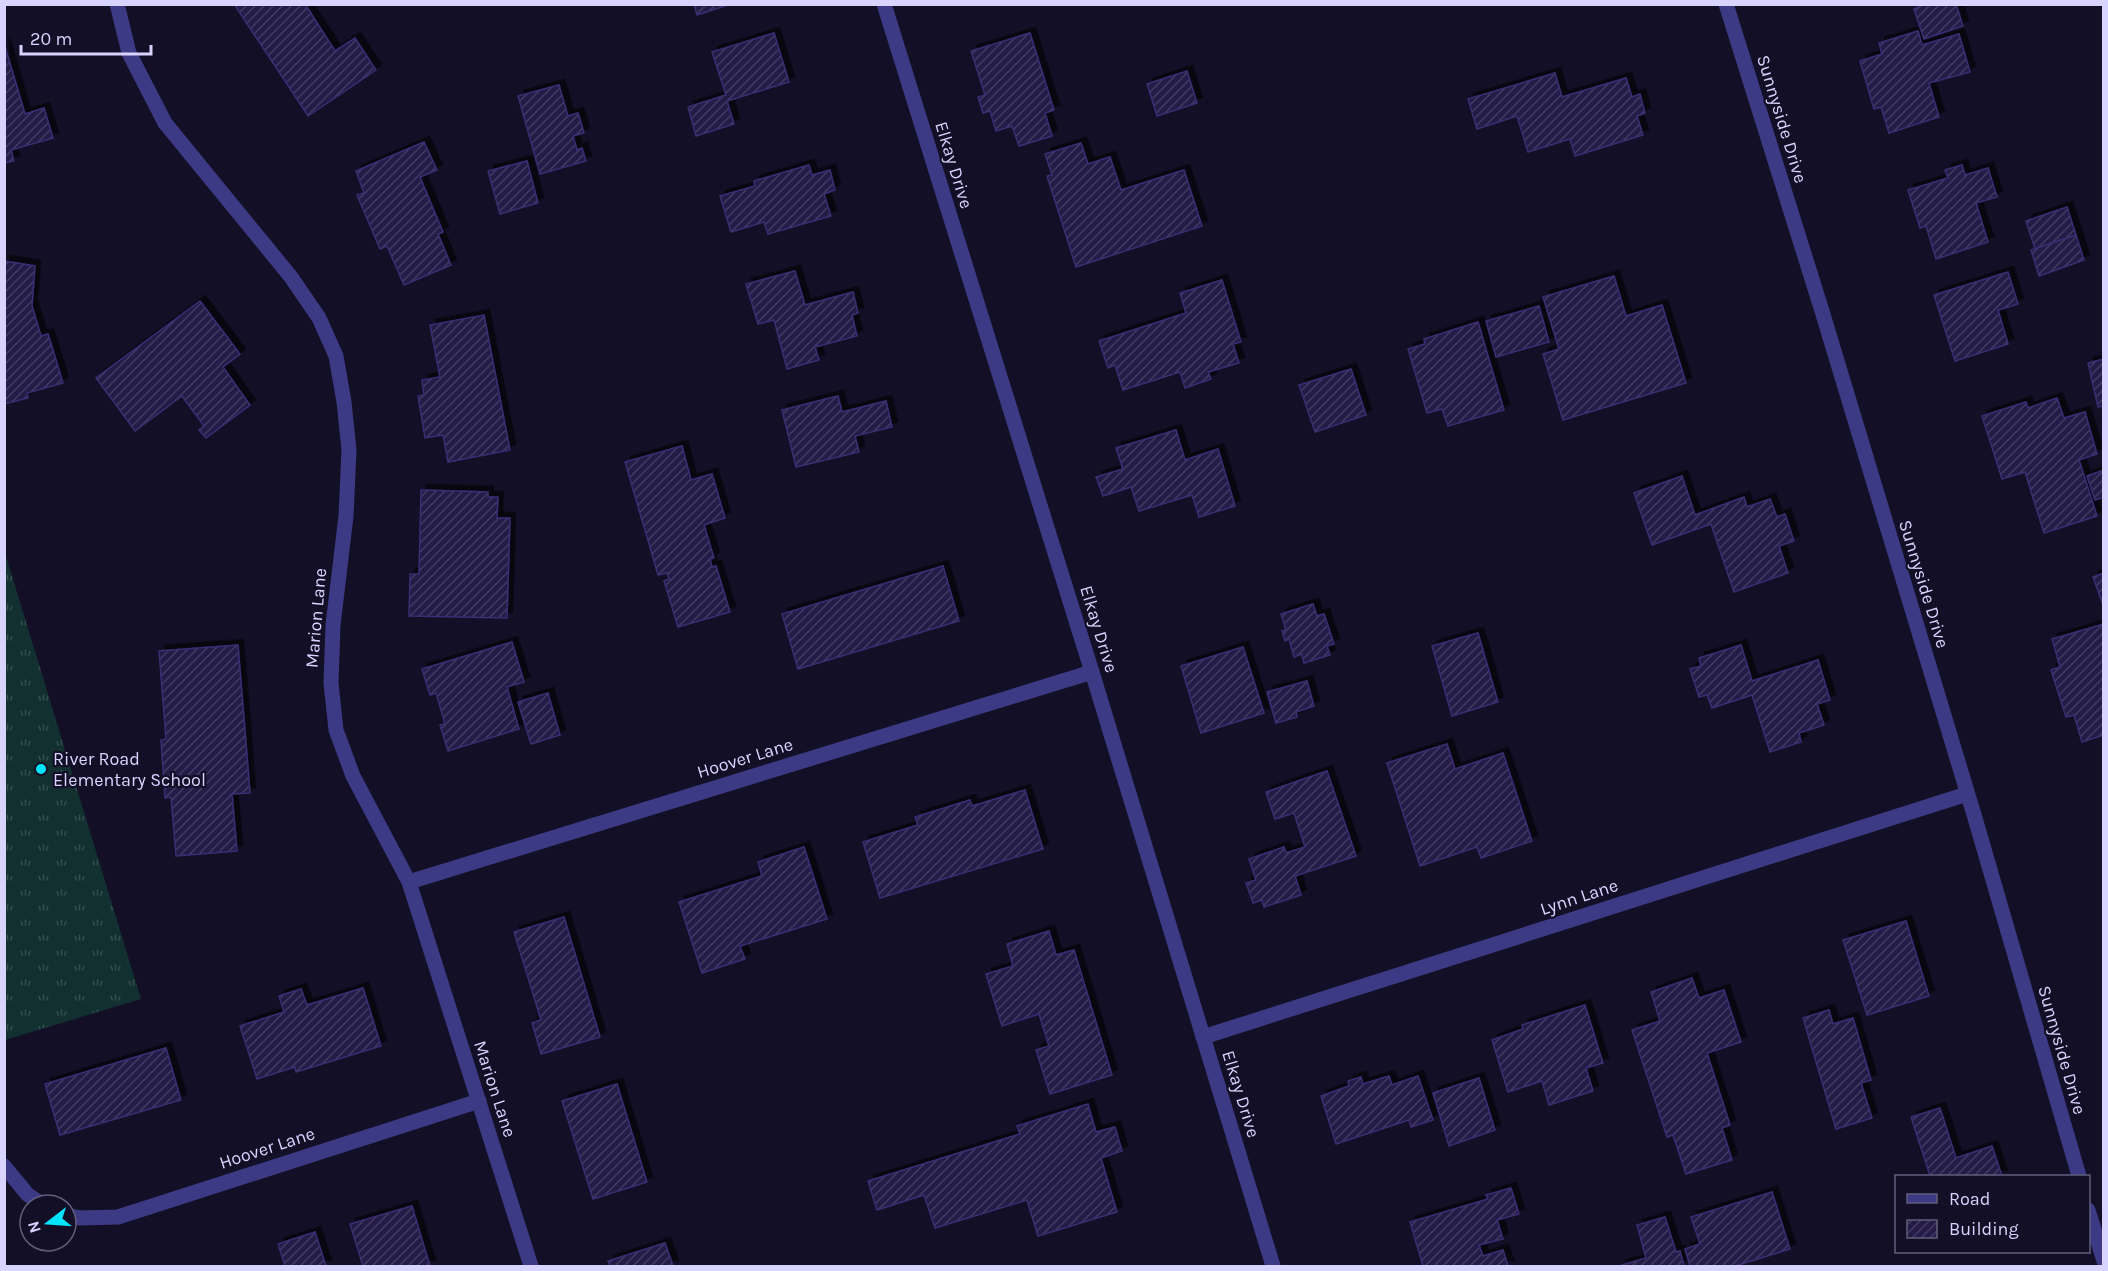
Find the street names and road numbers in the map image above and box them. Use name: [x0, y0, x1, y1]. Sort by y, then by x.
street label: Sunnyside Drive: [1752, 52, 1812, 186]
street label: Elkay Drive: [930, 119, 978, 211]
street label: Sunnyside Drive: [1894, 517, 1954, 651]
street label: Marion Lane: [301, 567, 331, 669]
street label: Elkay Drive: [1075, 583, 1123, 675]
street label: Hoover Lane: [694, 733, 796, 783]
street label: Lynn Lane: [1537, 874, 1621, 920]
street label: Sunnyside Drive: [2033, 983, 2091, 1117]
street label: Marion Lane: [469, 1038, 521, 1140]
street label: Elkay Drive: [1217, 1048, 1265, 1140]
street label: Hoover Lane: [216, 1122, 318, 1174]

